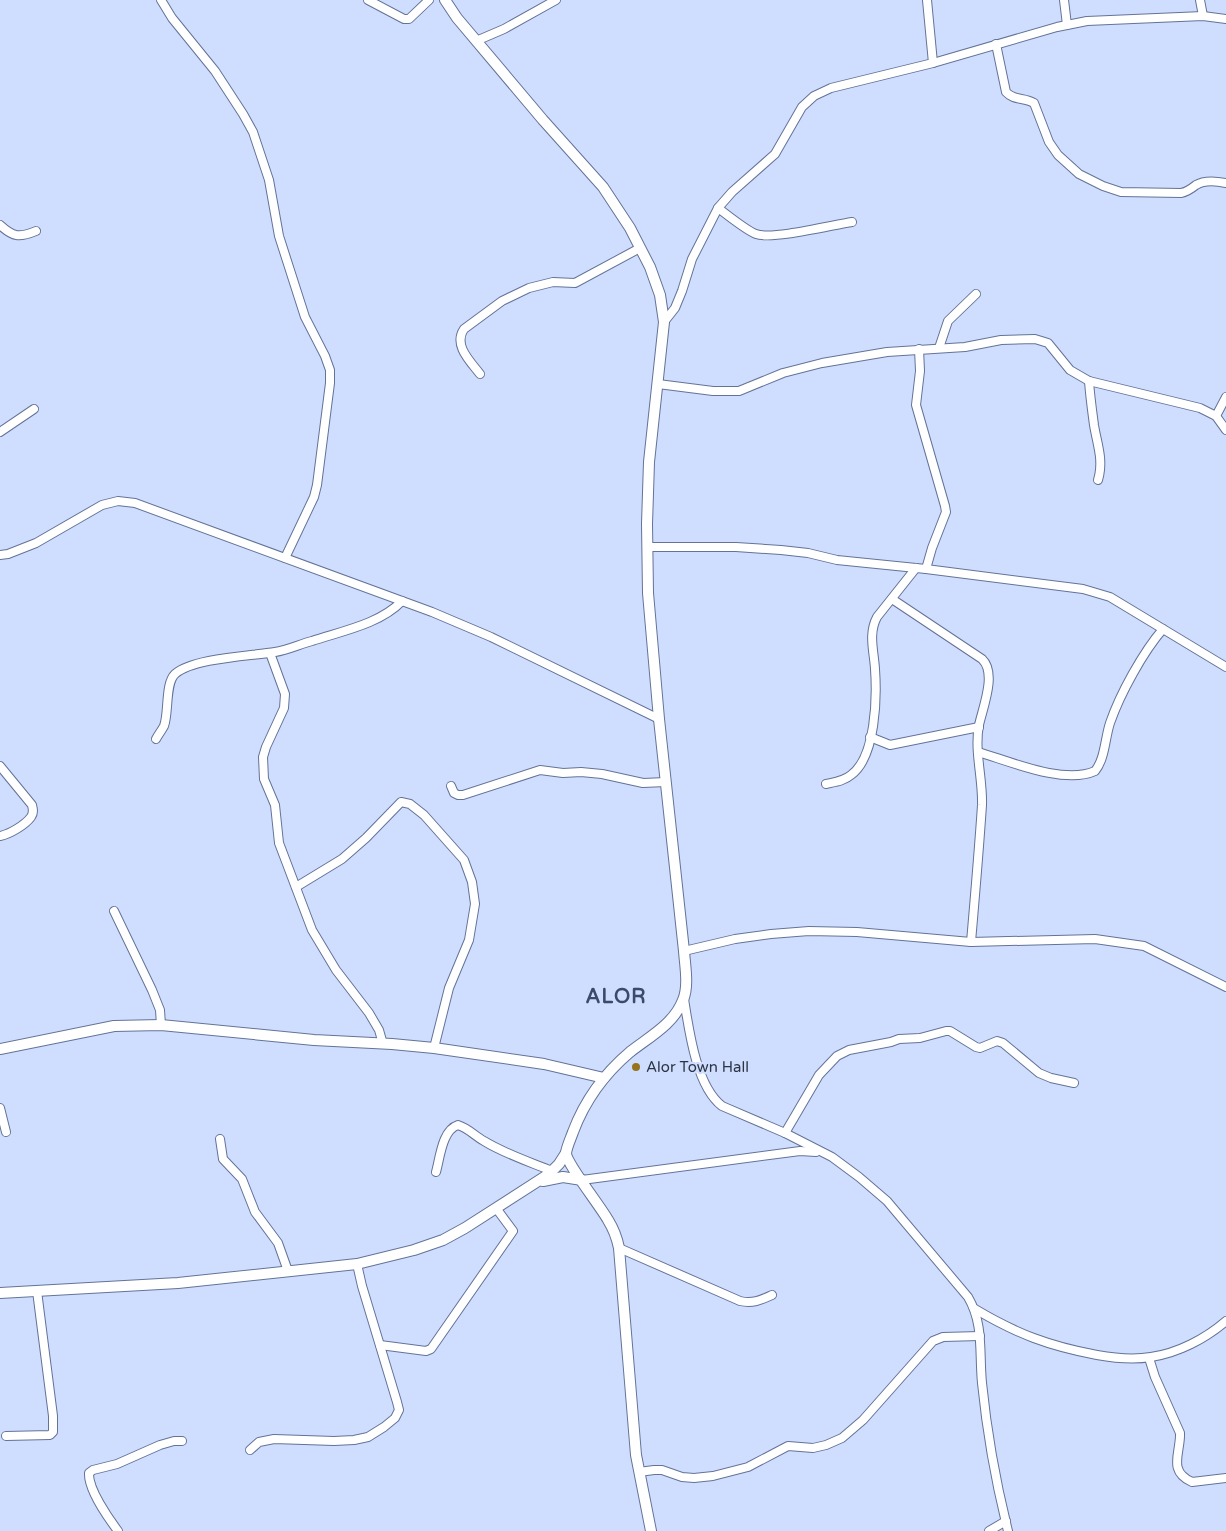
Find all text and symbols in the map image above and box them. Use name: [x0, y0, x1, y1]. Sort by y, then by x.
district label: ALOR: [586, 985, 646, 1009]
place label: Alor Town Hall: [646, 1058, 749, 1076]
marker: Alor Town Hall: [630, 1061, 642, 1073]

